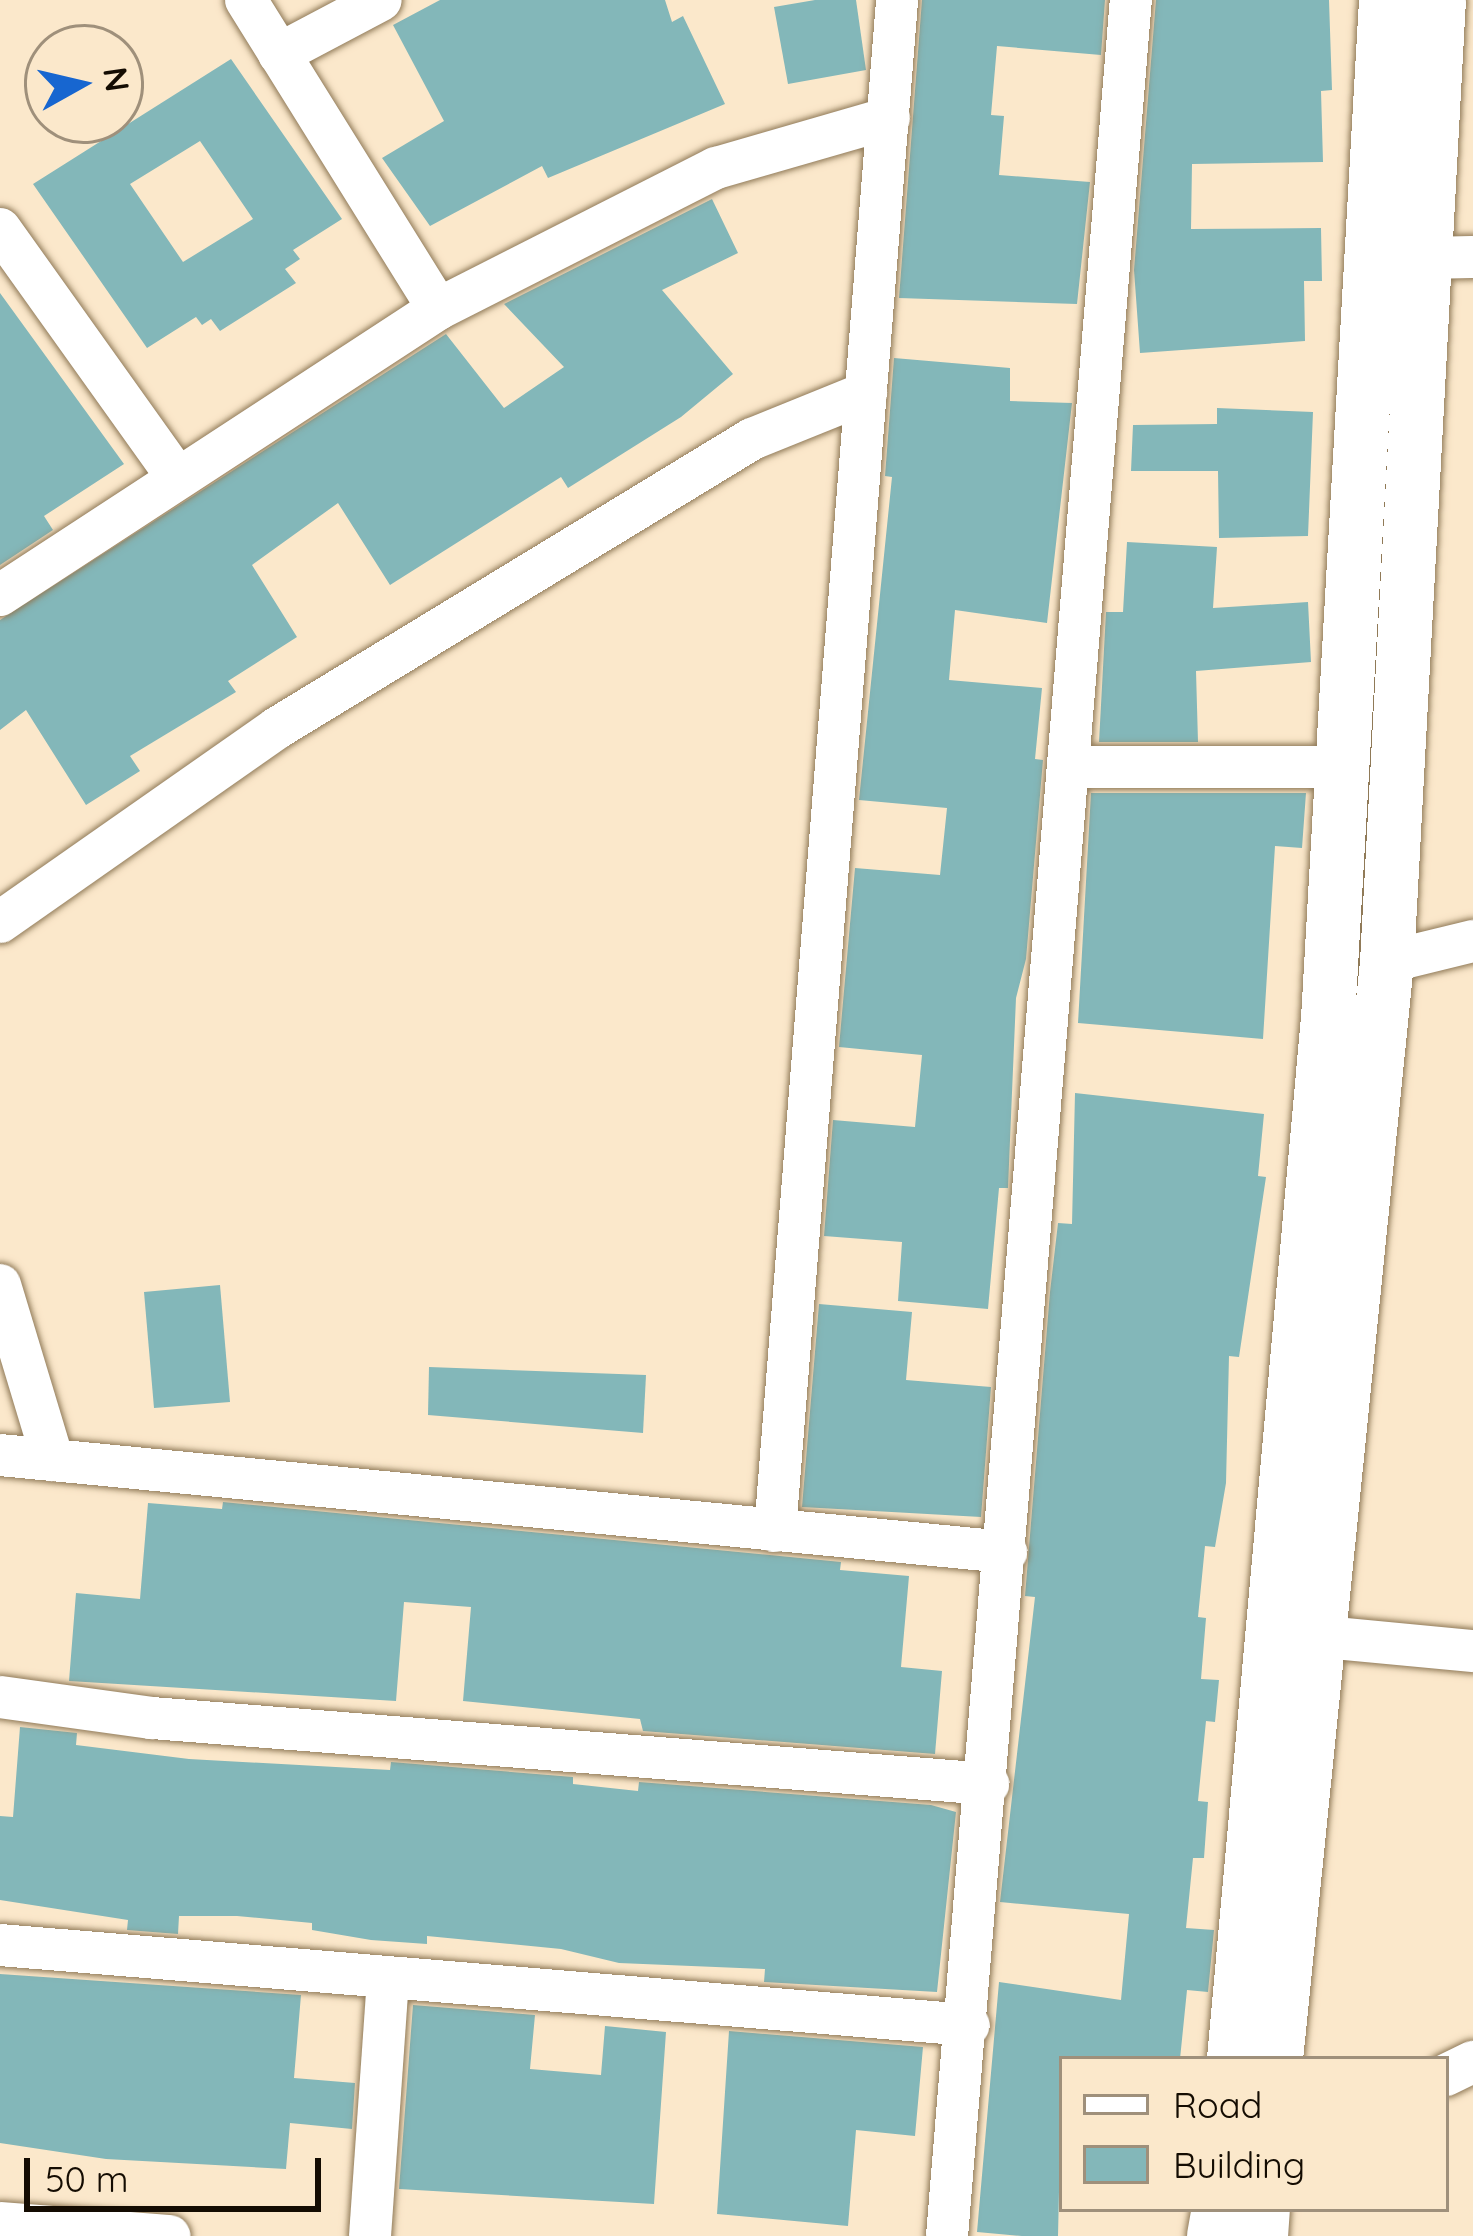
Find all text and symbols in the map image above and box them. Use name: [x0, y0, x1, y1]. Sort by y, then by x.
north arrow: [24, 24, 144, 144]
text: N: [95, 64, 139, 94]
legend: [1059, 2056, 1449, 2212]
text: Road: [1173, 2082, 1262, 2127]
scale bar: [30, 2134, 327, 2208]
text: Building: [1173, 2142, 1305, 2187]
text: 50 m: [45, 2156, 129, 2201]

